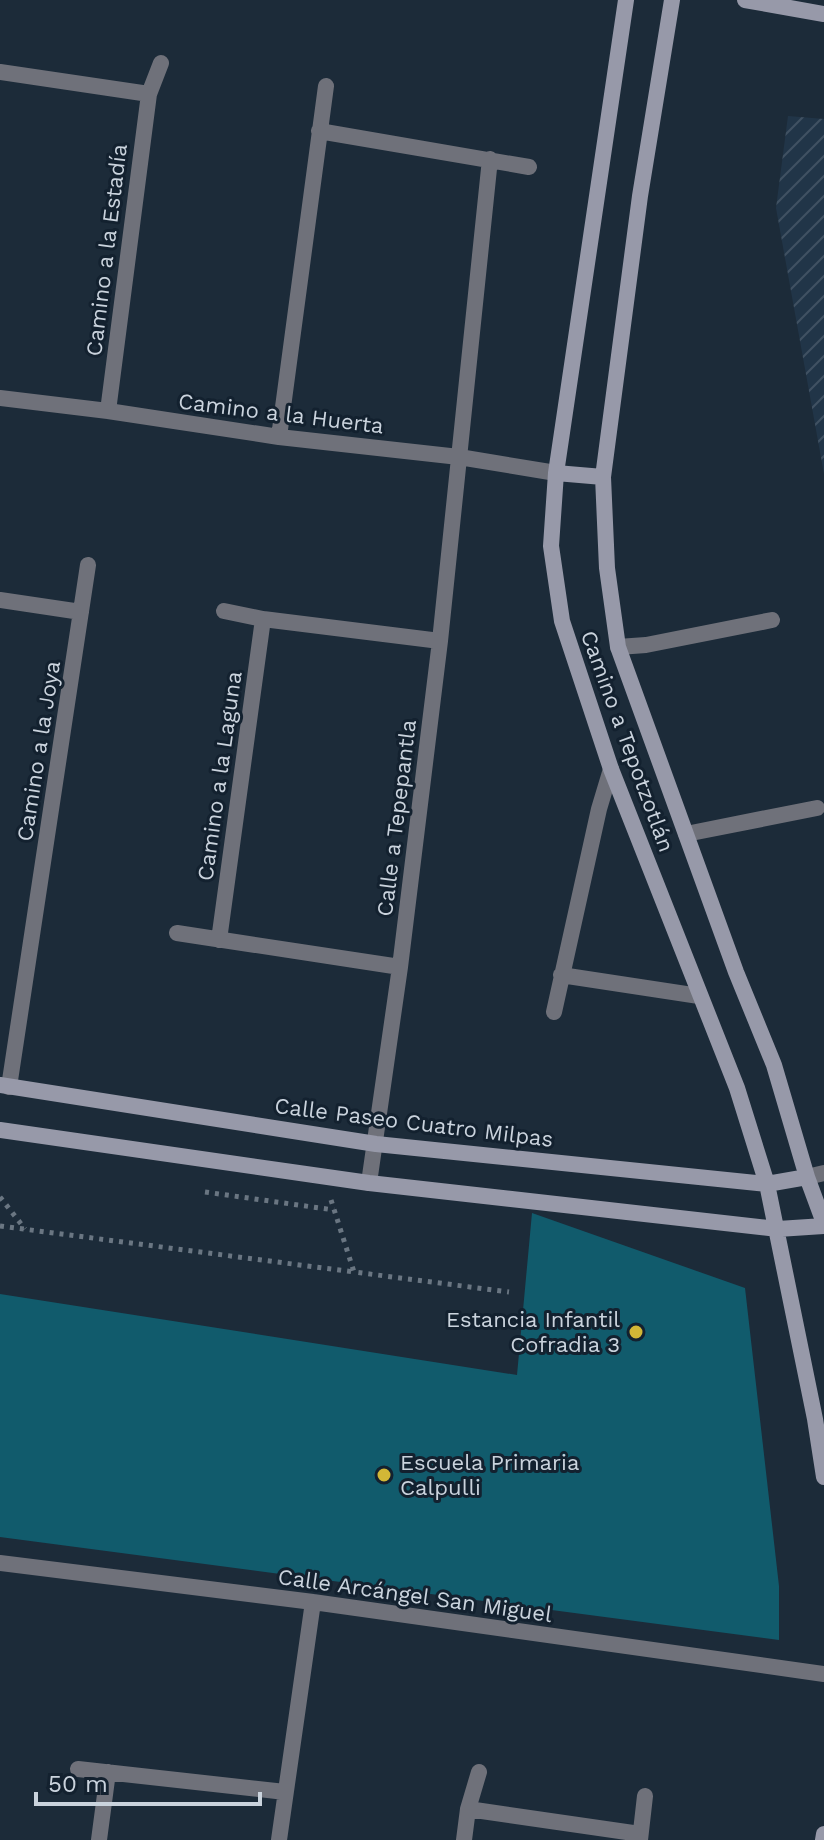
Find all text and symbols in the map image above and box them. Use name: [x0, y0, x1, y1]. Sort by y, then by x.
street label: Camino a la Estadía: [81, 142, 132, 358]
street label: Camino a la Huerta: [177, 389, 385, 438]
street label: Camino a Tepotzotlán: [576, 627, 679, 855]
street label: Camino a la Joya: [12, 659, 65, 843]
street label: Camino a la Laguna: [192, 670, 247, 882]
street label: Calle a Tepepantla: [372, 718, 421, 918]
street label: Calle Paseo Cuatro Milpas: [273, 1093, 555, 1152]
place label: Estancia Infantil Cofradia 3: [446, 1307, 620, 1357]
marker: Estancia Infantil Cofradia 3: [627, 1323, 645, 1341]
place label: Escuela Primaria Calpulli: [400, 1450, 579, 1500]
marker: Escuela Primaria Calpulli: [375, 1466, 393, 1484]
street label: Calle Arcángel San Miguel: [276, 1564, 554, 1627]
scale bar: [36, 1756, 260, 1806]
text: 50 m: [48, 1770, 108, 1798]

